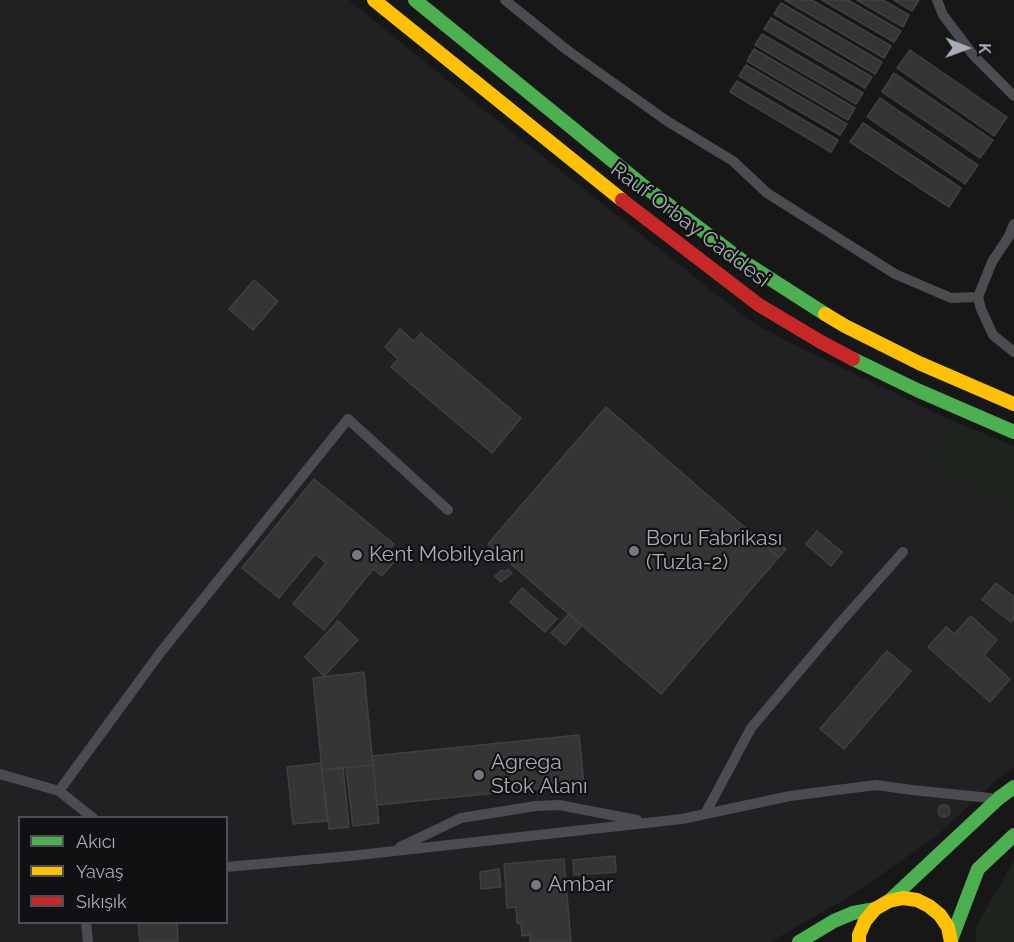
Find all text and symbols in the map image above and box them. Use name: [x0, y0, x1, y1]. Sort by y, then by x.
north arrow: [936, 18, 996, 78]
text: K: [975, 43, 994, 54]
street label: Rauf Orbay Caddesi: [605, 157, 775, 293]
place label: Boru Fabrikası (Tuzla-2): [646, 526, 782, 576]
place label: Kent Mobilyaları: [369, 542, 524, 568]
marker: Boru Fabrikası (Tuzla-2): [627, 544, 641, 558]
marker: Kent Mobilyaları: [350, 548, 364, 562]
place label: Agrega Stok Alanı: [491, 750, 588, 800]
marker: Agrega Stok Alanı: [472, 768, 486, 782]
legend: [18, 816, 228, 924]
text: Akıcı: [76, 831, 115, 852]
text: Yavaş: [76, 861, 123, 882]
place label: Ambar: [548, 872, 613, 898]
marker: Ambar: [529, 878, 543, 892]
text: Sıkışık: [76, 891, 126, 912]

